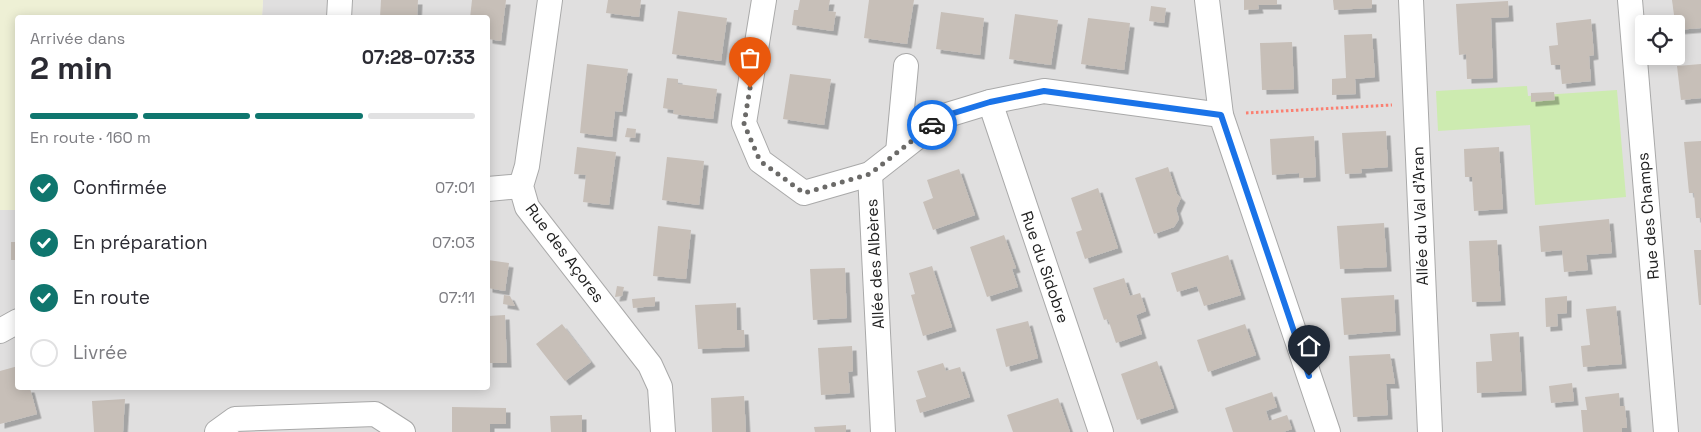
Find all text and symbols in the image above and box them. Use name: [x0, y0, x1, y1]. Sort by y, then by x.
map controls: [1635, 15, 1685, 65]
button: locate: [1635, 15, 1685, 65]
text: Arrivée dans: [30, 28, 125, 49]
pin: [729, 37, 771, 88]
icon: bag: [736, 44, 764, 72]
text: 07:28–07:33: [362, 45, 475, 70]
text: 2 min: [30, 48, 113, 88]
courier: [907, 100, 957, 150]
icon: car: [918, 111, 946, 139]
text: En route · 160 m: [30, 127, 151, 148]
street label: Allée du Val d'Aran: [1407, 146, 1433, 286]
street label: Rue des Champs: [1632, 152, 1664, 280]
icon: check: [30, 174, 58, 202]
text: Confirmée: [73, 175, 167, 200]
text: 07:01: [435, 177, 475, 198]
street label: Allée des Albères: [861, 198, 889, 330]
street label: Rue des Açores: [521, 199, 609, 307]
street label: Rue du Sidobre: [1016, 208, 1074, 326]
icon: check: [30, 229, 58, 257]
text: En préparation: [73, 230, 208, 255]
text: 07:03: [432, 232, 475, 253]
icon: check: [30, 284, 58, 312]
text: En route: [73, 285, 150, 310]
text: 07:11: [439, 287, 475, 308]
pin: [1288, 325, 1330, 376]
icon: home: [1295, 332, 1323, 360]
text: Livrée: [73, 340, 128, 365]

